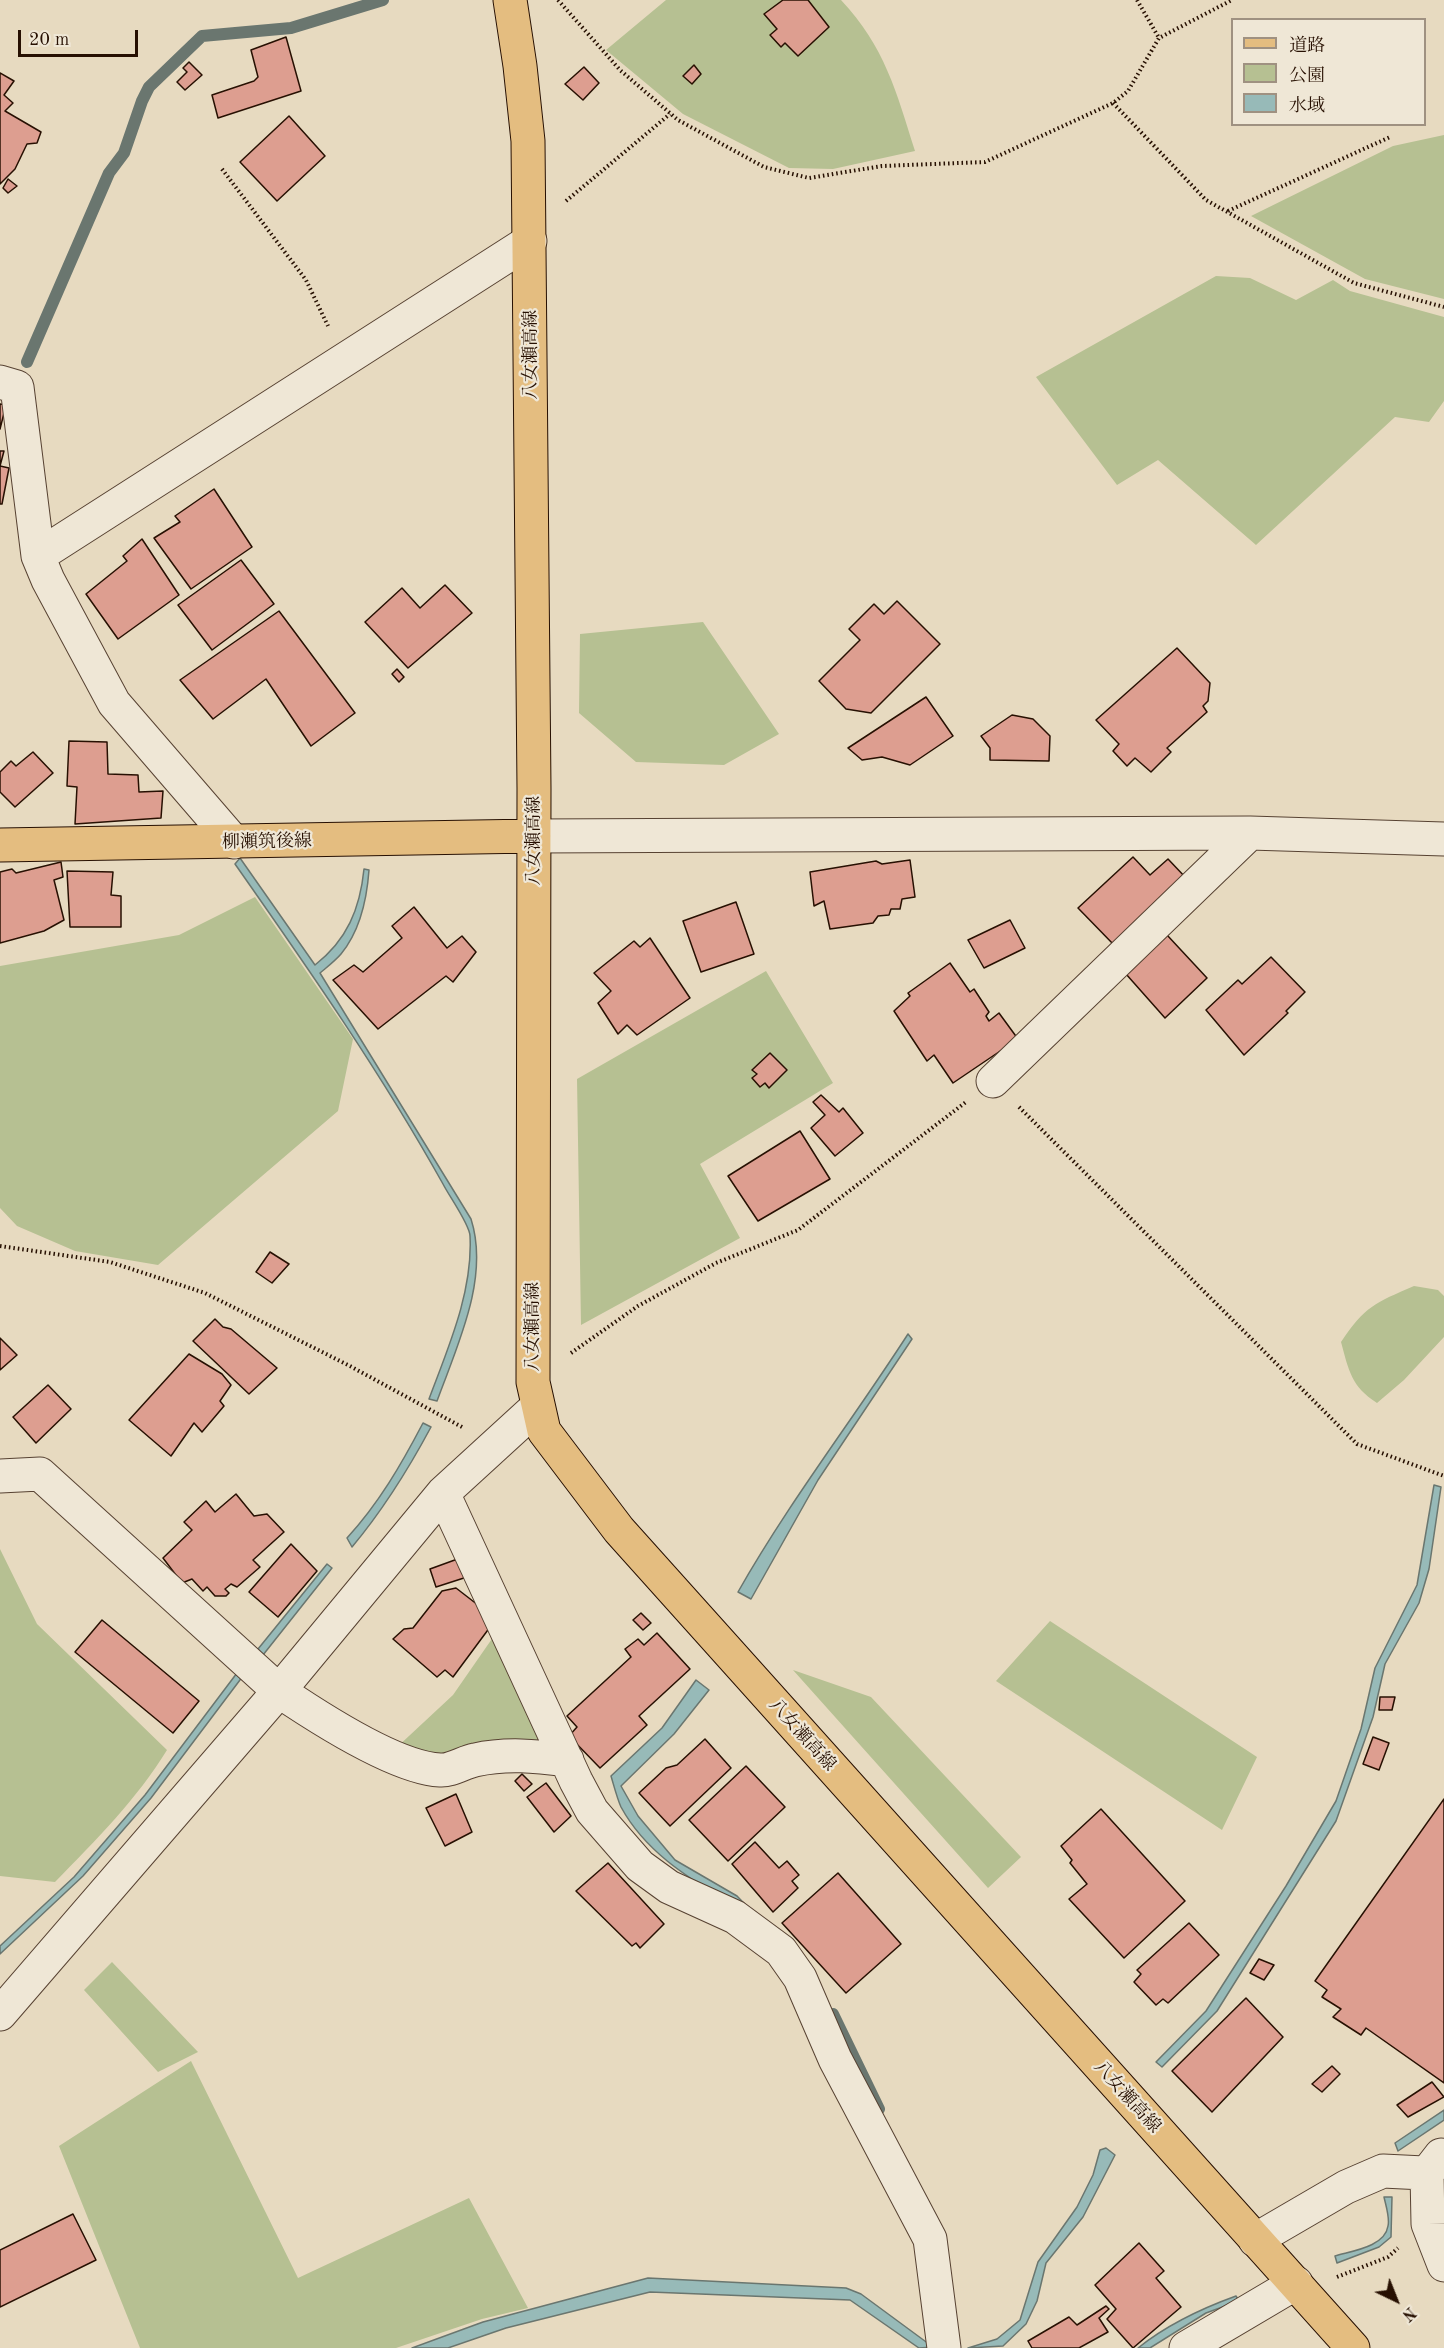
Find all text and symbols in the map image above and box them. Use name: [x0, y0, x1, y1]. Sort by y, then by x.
scale bar: [21, 18, 141, 56]
legend: [1231, 18, 1426, 126]
text: 20 m: [29, 31, 69, 49]
text: 道路: [1289, 37, 1325, 55]
text: 公園: [1289, 67, 1325, 85]
text: 水域: [1289, 97, 1325, 115]
street label: 八女瀬高線: [520, 310, 542, 400]
street label: 八女瀬高線: [523, 796, 545, 886]
street label: 柳瀬筑後線: [222, 830, 312, 854]
street label: 八女瀬高線: [522, 1282, 544, 1372]
street label: 八女瀬高線: [764, 1694, 840, 1776]
street label: 八女瀬高線: [1089, 2056, 1165, 2138]
north arrow: [1366, 2270, 1426, 2330]
text: N: [1398, 2303, 1418, 2323]

